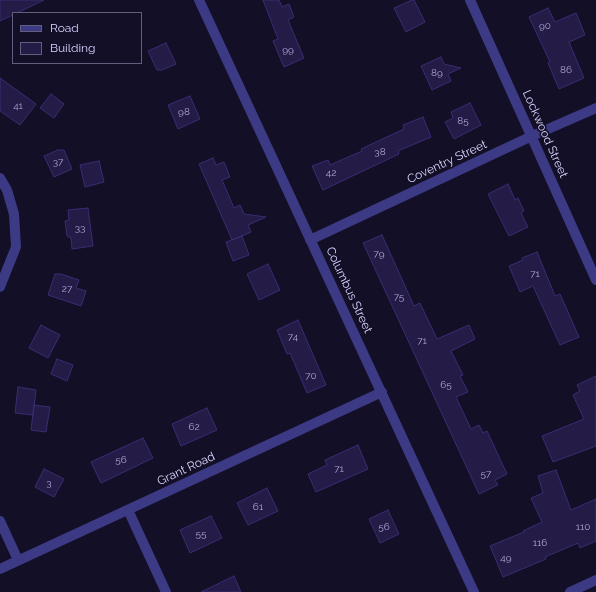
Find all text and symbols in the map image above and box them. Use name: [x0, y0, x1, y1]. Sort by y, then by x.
legend: [12, 12, 142, 64]
house number: 90: [539, 20, 551, 32]
text: Road: [50, 21, 79, 35]
text: Building: [50, 41, 96, 55]
house number: 99: [282, 44, 294, 56]
house number: 86: [560, 64, 572, 76]
house number: 89: [431, 67, 443, 79]
street label: Lockwood Street: [519, 88, 571, 180]
house number: 41: [13, 100, 23, 112]
house number: 98: [178, 106, 190, 118]
house number: 85: [457, 115, 469, 127]
street label: Coventry Street: [405, 137, 489, 187]
house number: 38: [374, 146, 386, 158]
house number: 37: [53, 156, 63, 168]
house number: 42: [326, 167, 336, 179]
house number: 33: [75, 222, 85, 234]
street label: Columbus Street: [323, 245, 375, 335]
house number: 79: [373, 248, 385, 260]
house number: 71: [530, 268, 540, 280]
house number: 27: [62, 283, 72, 295]
house number: 75: [394, 291, 404, 303]
house number: 74: [288, 331, 298, 343]
house number: 71: [417, 335, 427, 347]
house number: 70: [305, 370, 317, 382]
house number: 65: [440, 379, 452, 391]
house number: 62: [188, 421, 200, 433]
street label: Grant Road: [155, 449, 217, 489]
house number: 56: [115, 454, 127, 466]
house number: 71: [334, 463, 344, 475]
house number: 57: [481, 468, 491, 480]
house number: 3: [46, 477, 52, 489]
house number: 61: [253, 501, 263, 513]
house number: 56: [378, 521, 390, 533]
house number: 110: [576, 521, 590, 533]
house number: 55: [196, 528, 206, 540]
house number: 116: [533, 537, 547, 549]
house number: 49: [500, 552, 512, 564]

